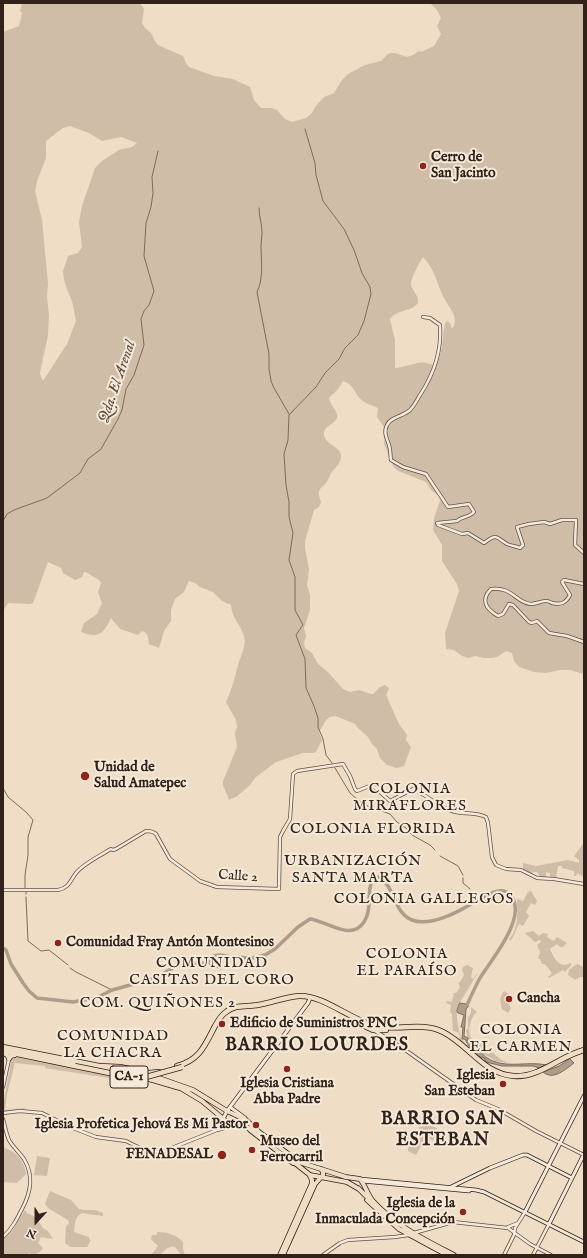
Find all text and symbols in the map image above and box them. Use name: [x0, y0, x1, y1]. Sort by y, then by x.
place label: Cerro de San Jacinto: [431, 150, 496, 182]
marker: Cerro de San Jacinto: [418, 161, 428, 171]
water label: Qda. El Arenal: [96, 339, 140, 425]
place label: Unidad de Salud Amatepec: [94, 760, 186, 792]
marker: Unidad de Salud Amatepec: [79, 770, 91, 782]
district label: COLONIA MIRAFLORES: [353, 781, 467, 816]
district label: COLONIA FLORIDA: [290, 821, 456, 839]
district label: URBANIZACIÓN SANTA MARTA: [284, 853, 422, 888]
street label: Calle 2: [218, 867, 258, 887]
district label: COLONIA GALLEGOS: [334, 891, 514, 909]
place label: Comunidad Fray Antón Montesinos: [66, 935, 274, 951]
marker: Comunidad Fray Antón Montesinos: [53, 938, 63, 948]
district label: COLONIA EL PARAÍSO: [357, 946, 457, 981]
district label: COMUNIDAD CASITAS DEL CORO: [129, 955, 295, 990]
place label: Cancha: [517, 991, 560, 1007]
marker: Cancha: [504, 994, 514, 1004]
district label: COM. QUIÑONES 2: [80, 995, 236, 1013]
place label: Edificio de Suministros PNC: [230, 1016, 397, 1032]
marker: Edificio de Suministros PNC: [217, 1019, 227, 1029]
district label: COLONIA EL CARMEN: [470, 1022, 572, 1057]
district label: COMUNIDAD LA CHACRA: [57, 1028, 169, 1063]
district label: BARRIO LOURDES: [225, 1035, 409, 1057]
marker: Iglesia Cristiana Abba Padre: [282, 1064, 292, 1074]
road number: CA-1: [110, 1066, 148, 1088]
place label: Iglesia San Esteban: [424, 1068, 495, 1100]
place label: Iglesia Cristiana Abba Padre: [240, 1076, 334, 1108]
marker: Iglesia San Esteban: [498, 1079, 508, 1089]
district label: BARRIO SAN ESTEBAN: [381, 1109, 505, 1152]
place label: Iglesia Profetica Jehová Es Mi Pastor: [35, 1117, 248, 1133]
marker: Iglesia Profetica Jehová Es Mi Pastor: [251, 1120, 261, 1130]
place label: Museo del Ferrocarril: [260, 1134, 323, 1166]
marker: Museo del Ferrocarril: [247, 1145, 257, 1155]
place label: FENADESAL: [126, 1147, 213, 1163]
marker: FENADESAL: [216, 1149, 228, 1161]
place label: Iglesia de la Inmaculada Concepción: [315, 1196, 455, 1228]
north arrow: [16, 1202, 56, 1242]
marker: Iglesia de la Inmaculada Concepción: [458, 1207, 468, 1217]
text: N: [25, 1225, 39, 1241]

